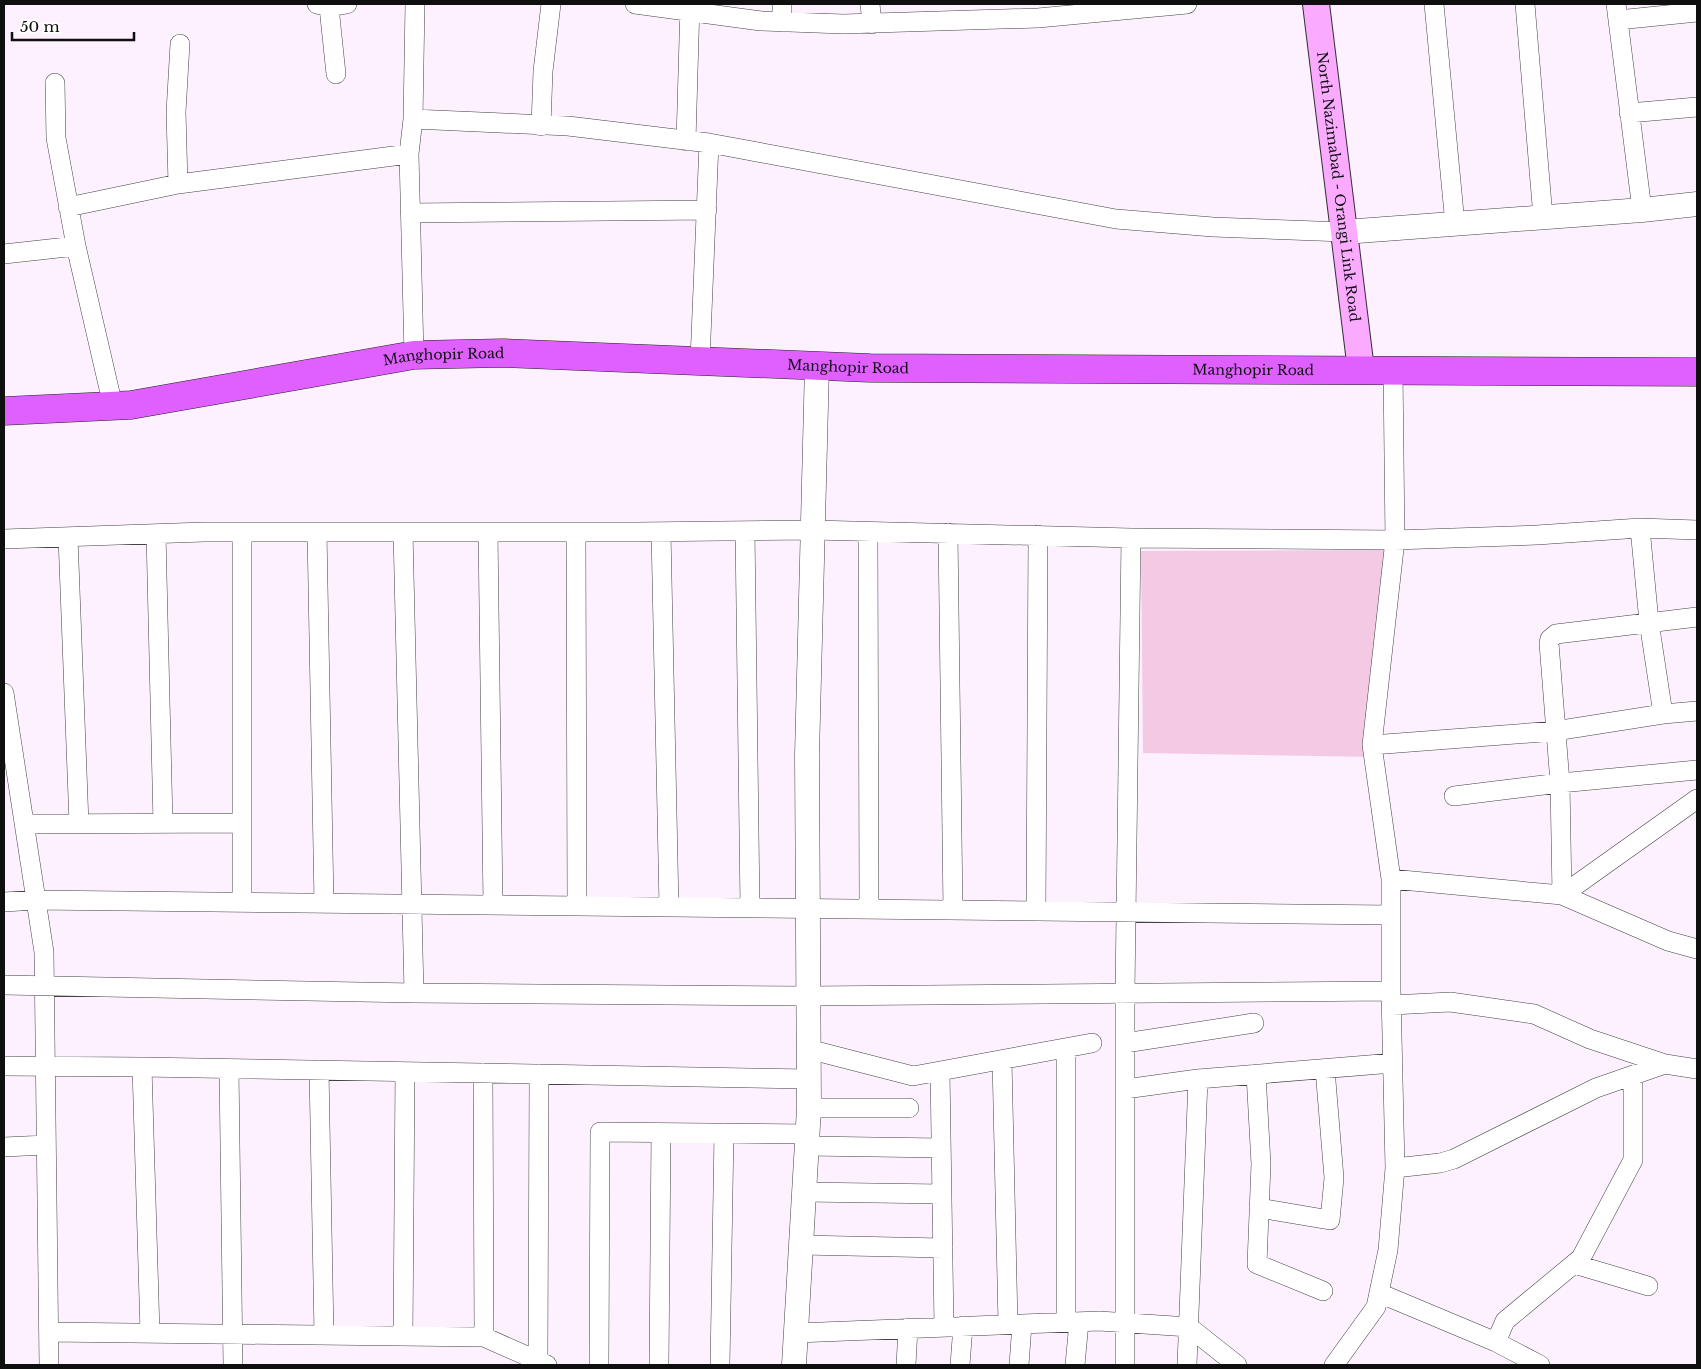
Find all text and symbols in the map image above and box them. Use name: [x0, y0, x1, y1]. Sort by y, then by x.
scale bar: [12, 10, 135, 42]
text: 50 m: [20, 17, 60, 36]
street label: North Nazimabad - Orangi Link Road: [1313, 50, 1364, 323]
street label: Manghopir Road: [381, 344, 505, 369]
street label: Manghopir Road: [787, 356, 910, 377]
street label: Manghopir Road: [1192, 361, 1315, 379]

